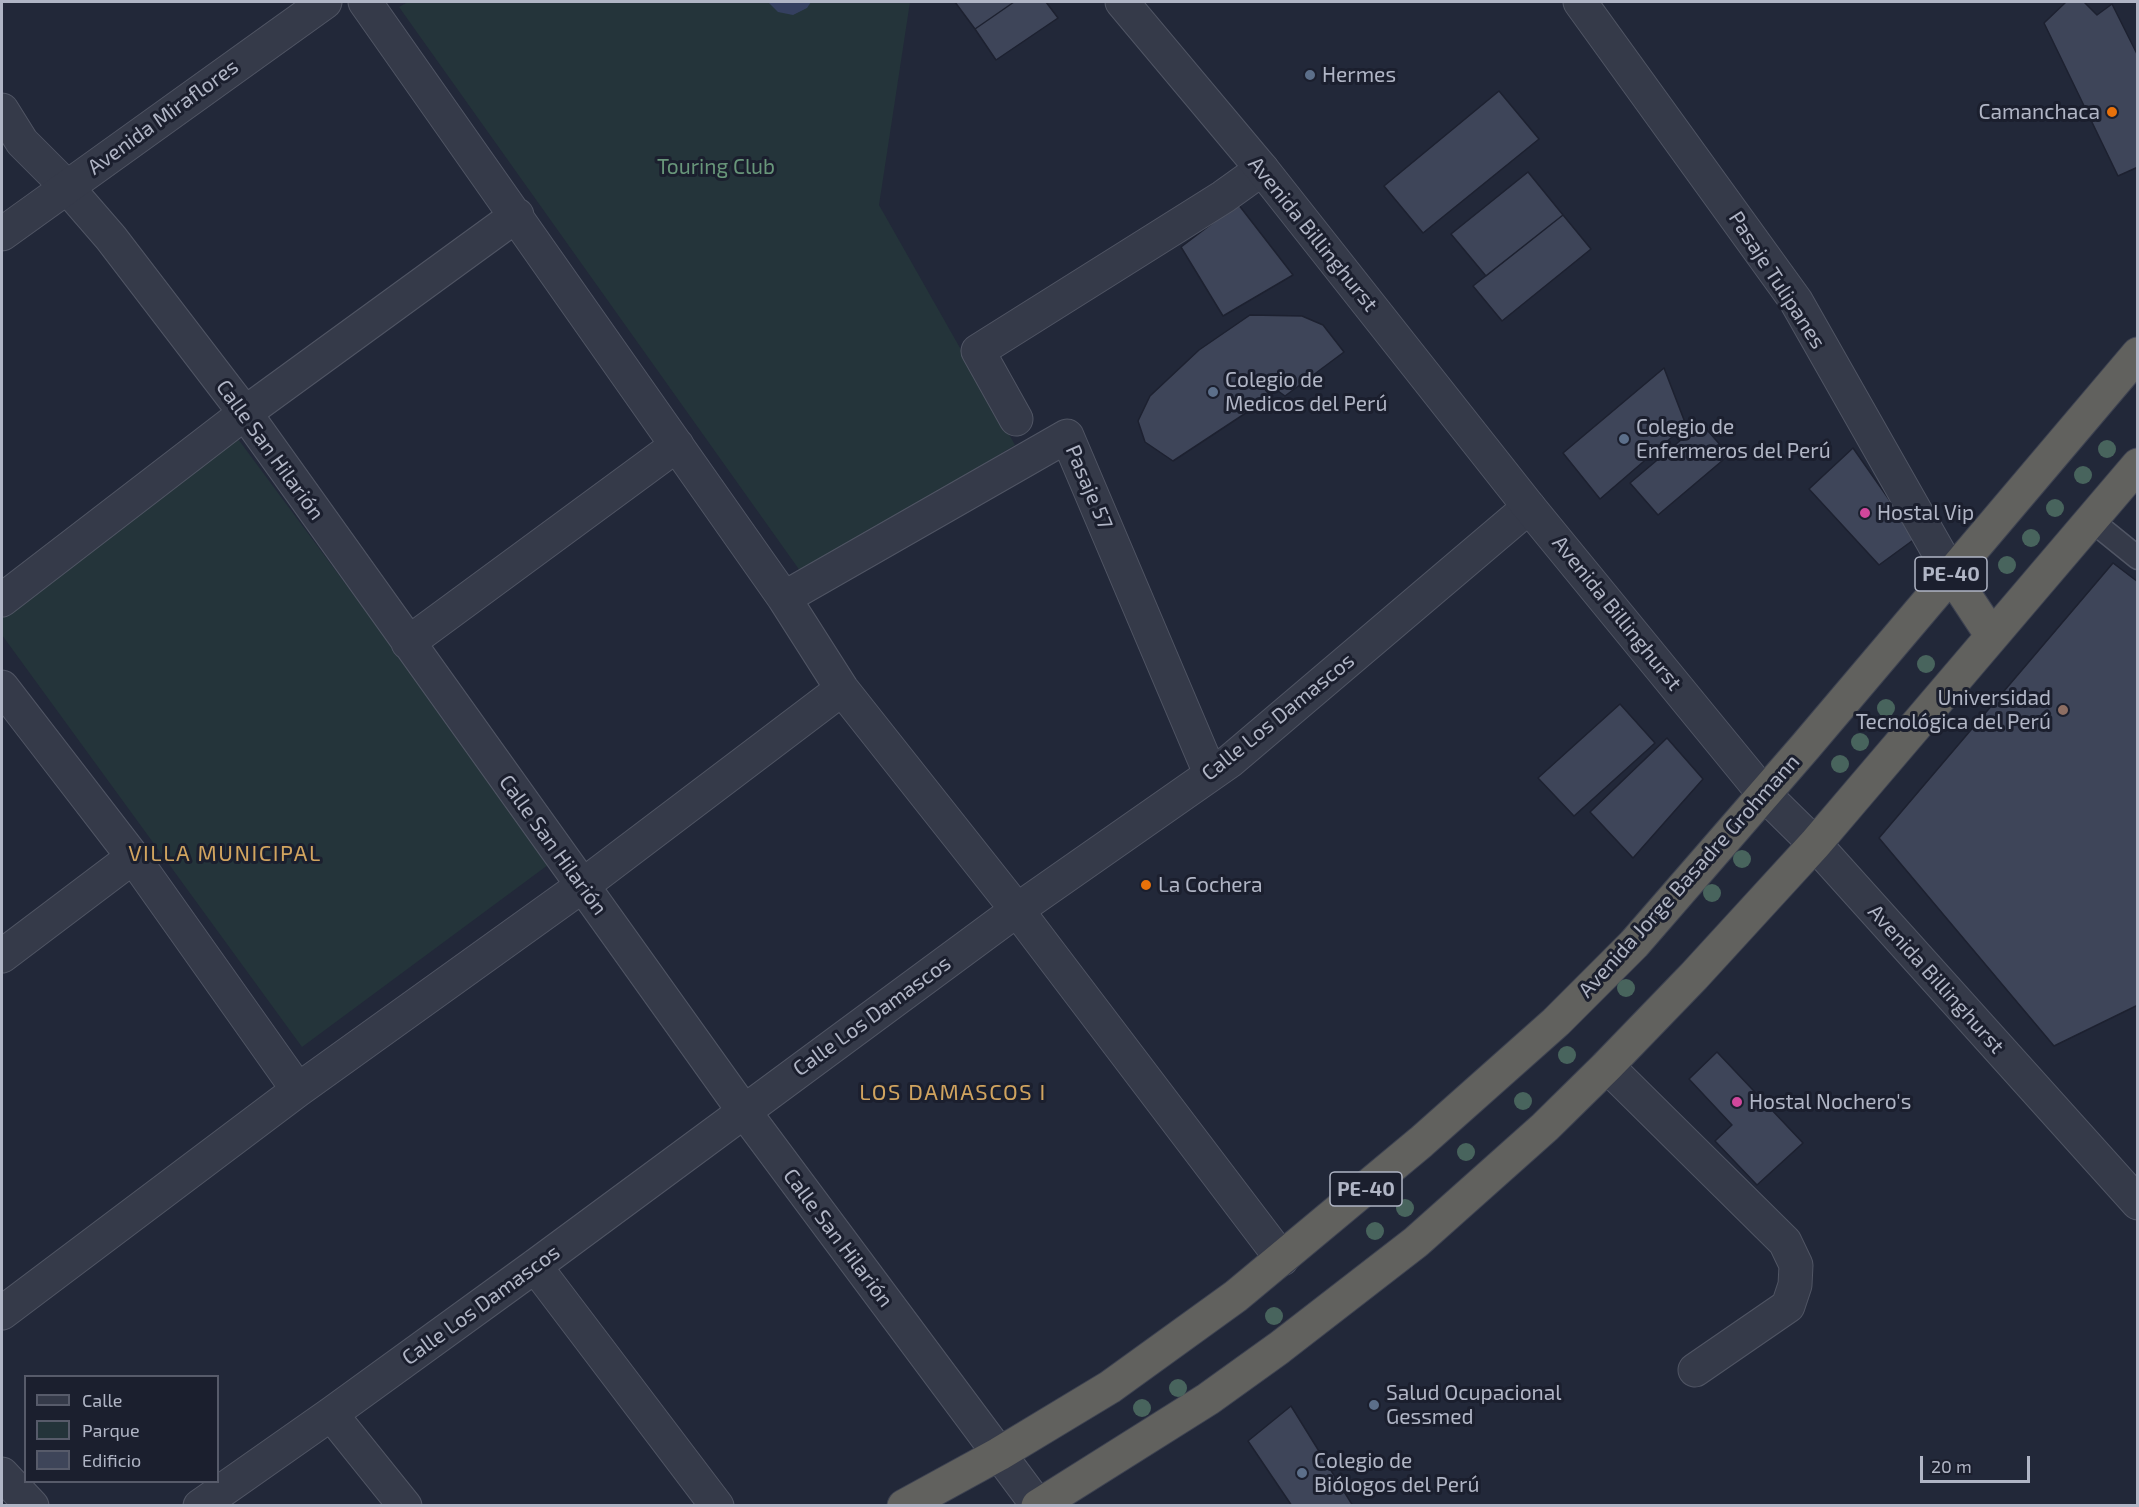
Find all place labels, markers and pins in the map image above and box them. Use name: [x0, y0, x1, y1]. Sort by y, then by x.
place label: Hermes: [1322, 62, 1396, 88]
marker: Hermes: [1303, 68, 1317, 82]
place label: Camanchaca: [1979, 99, 2100, 125]
marker: Camanchaca: [2105, 105, 2119, 119]
place label: Colegio de Medicos del Perú: [1225, 367, 1387, 417]
marker: Colegio de Medicos del Perú: [1206, 385, 1220, 399]
place label: Colegio de Enfermeros del Perú: [1636, 414, 1831, 464]
marker: Colegio de Enfermeros del Perú: [1617, 432, 1631, 446]
place label: Hostal Vip: [1877, 500, 1974, 526]
marker: Hostal Vip: [1858, 506, 1872, 520]
place label: Universidad Tecnológica del Perú: [1856, 685, 2051, 735]
marker: Universidad Tecnológica del Perú: [2056, 703, 2070, 717]
place label: La Cochera: [1158, 872, 1263, 898]
marker: La Cochera: [1139, 878, 1153, 892]
place label: Hostal Nochero's: [1749, 1089, 1911, 1115]
marker: Hostal Nochero's: [1730, 1095, 1744, 1109]
place label: Salud Ocupacional Gessmed: [1386, 1380, 1562, 1430]
marker: Salud Ocupacional Gessmed: [1367, 1398, 1381, 1412]
place label: Colegio de Biólogos del Perú: [1314, 1448, 1479, 1498]
marker: Colegio de Biólogos del Perú: [1295, 1466, 1309, 1480]

